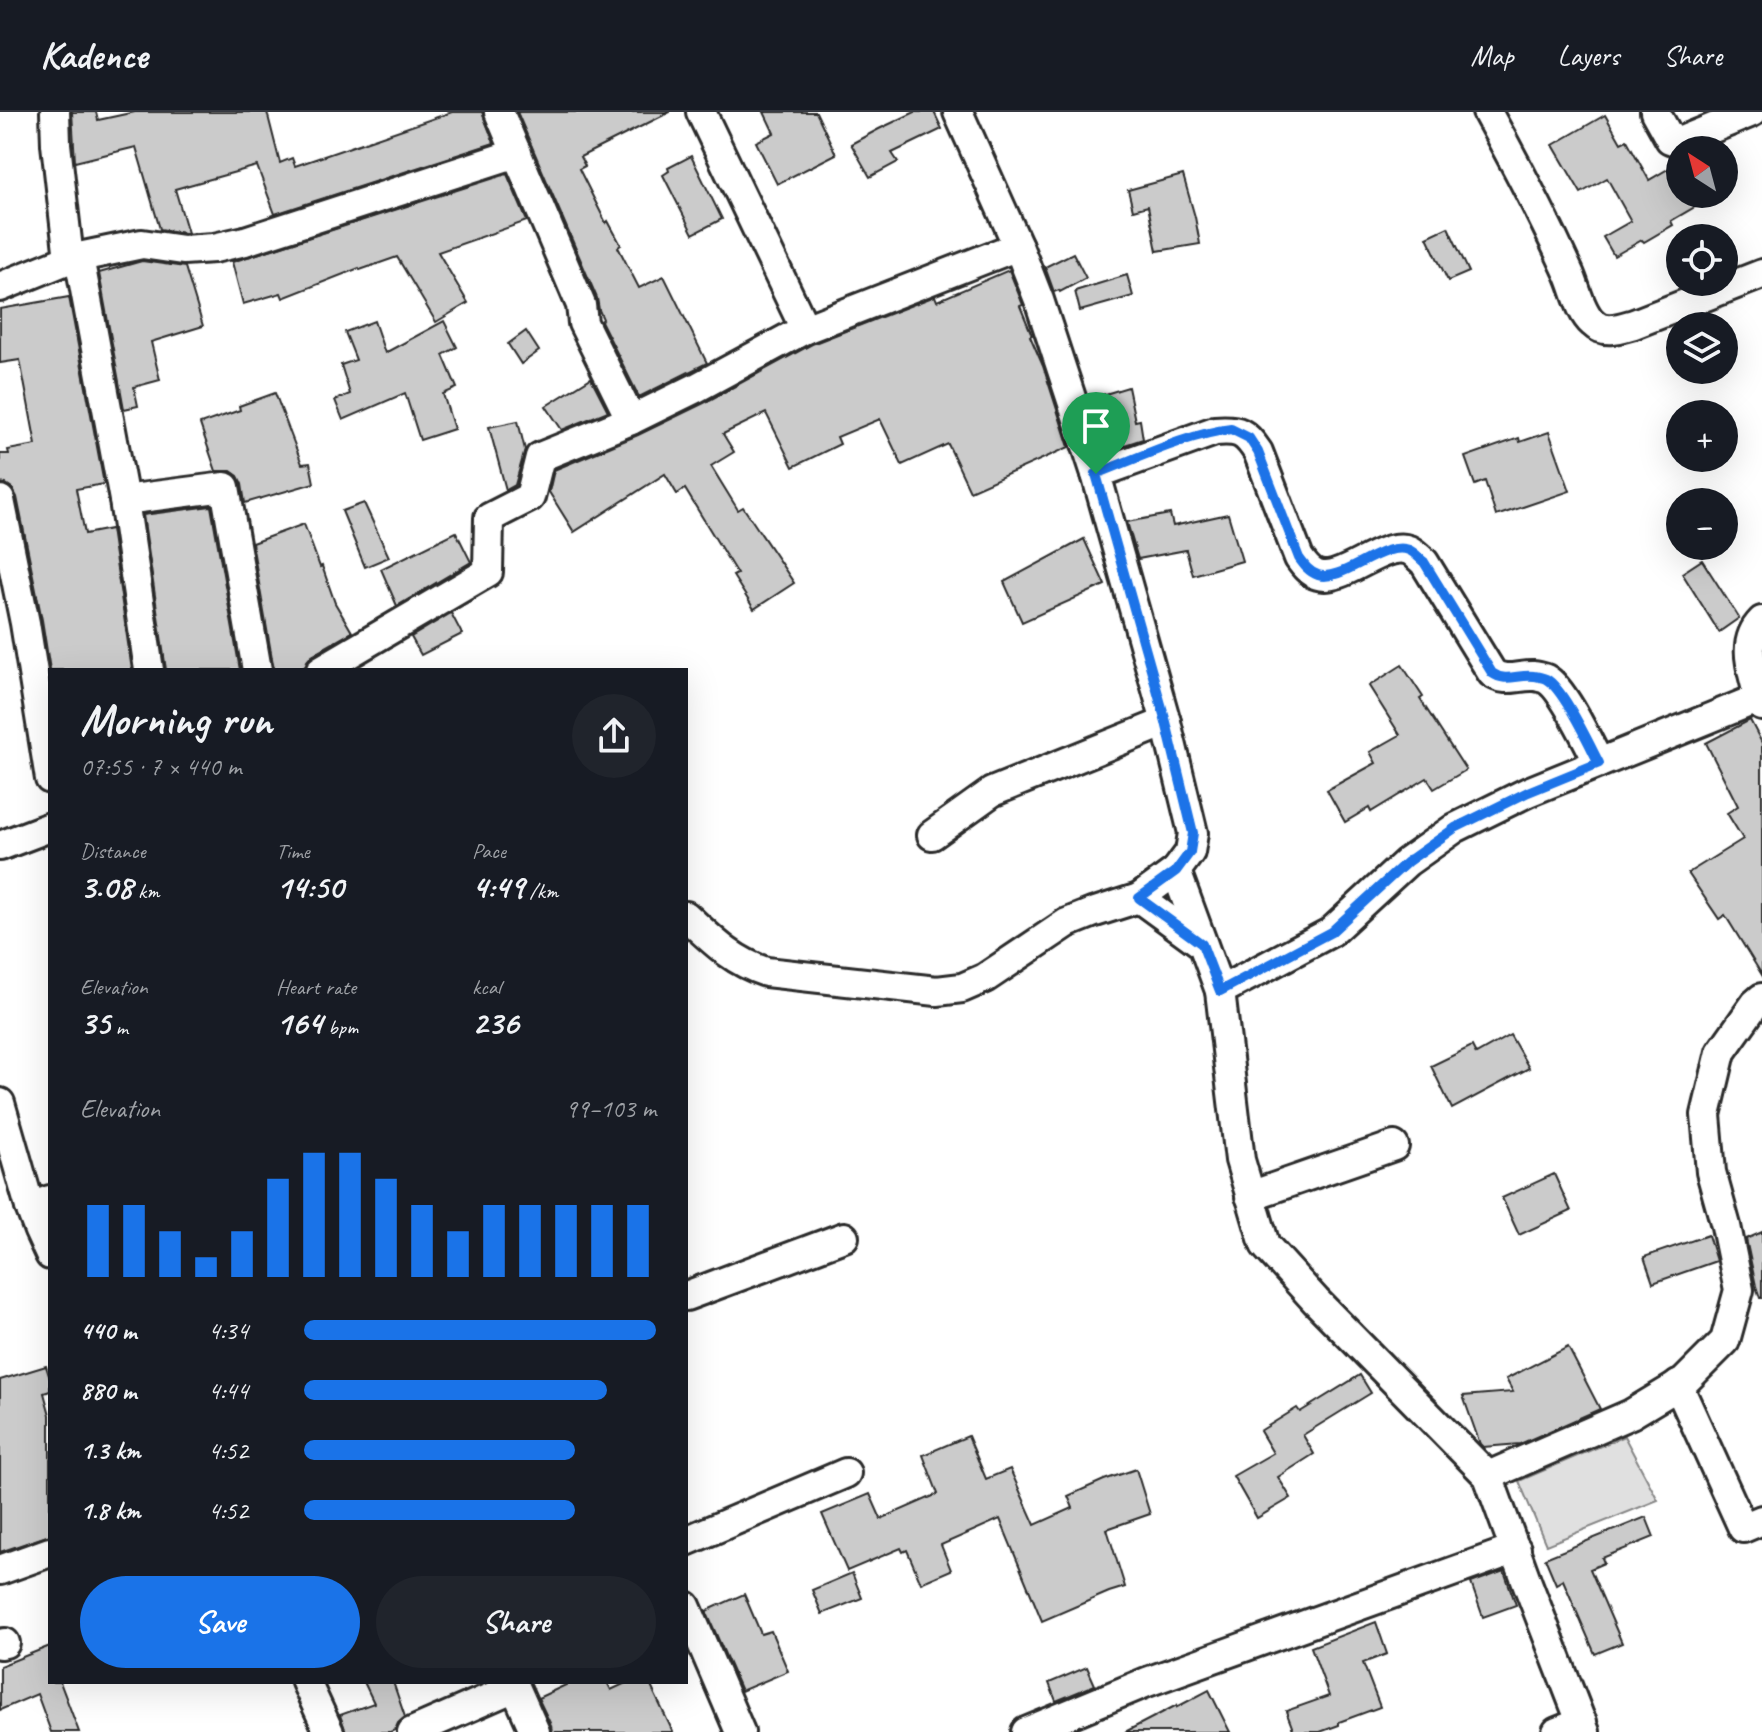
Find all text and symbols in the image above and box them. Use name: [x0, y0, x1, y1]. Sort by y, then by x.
text: Kadence: [40, 32, 147, 79]
text: Map: [1471, 38, 1514, 73]
text: Layers: [1558, 38, 1619, 73]
text: Share: [1663, 38, 1722, 73]
north arrow: [1666, 136, 1738, 208]
map controls: [1666, 136, 1738, 560]
button: locate: [1666, 224, 1738, 296]
button: layers: [1666, 312, 1738, 384]
pin: [1062, 392, 1130, 474]
button: +: [1666, 400, 1738, 472]
icon: arrive: [1074, 404, 1118, 448]
button: −: [1666, 488, 1738, 560]
text: Morning run: [80, 692, 272, 747]
button: share: [572, 694, 656, 778]
text: 07:55 · 7 × 440 m: [80, 750, 241, 783]
text: Distance: [80, 837, 146, 865]
text: Time: [276, 837, 310, 865]
text: Pace: [472, 837, 506, 865]
text: 3.08: [80, 865, 133, 908]
text: 14:50: [276, 865, 343, 908]
text: 4:49: [472, 865, 524, 908]
text: km: [133, 877, 159, 905]
text: /km: [524, 877, 558, 905]
text: Elevation: [80, 973, 148, 1001]
text: Heart rate: [276, 973, 356, 1001]
text: kcal: [472, 973, 501, 1001]
text: 35: [80, 1001, 110, 1044]
text: 164: [276, 1001, 323, 1044]
text: 236: [472, 1001, 519, 1044]
text: m: [110, 1013, 128, 1041]
text: bpm: [323, 1013, 358, 1041]
text: Elevation: [80, 1092, 160, 1125]
text: 99–103 m: [565, 1092, 656, 1125]
text: 440 m: [80, 1314, 136, 1347]
text: 4:34: [208, 1314, 248, 1347]
text: 880 m: [80, 1374, 136, 1407]
text: 4:44: [208, 1374, 248, 1407]
text: 1.3 km: [80, 1434, 140, 1467]
text: 4:52: [208, 1434, 248, 1467]
text: 1.8 km: [80, 1494, 140, 1527]
text: 4:52: [208, 1494, 248, 1527]
button: Save: [80, 1576, 360, 1668]
button: Share: [376, 1576, 656, 1668]

